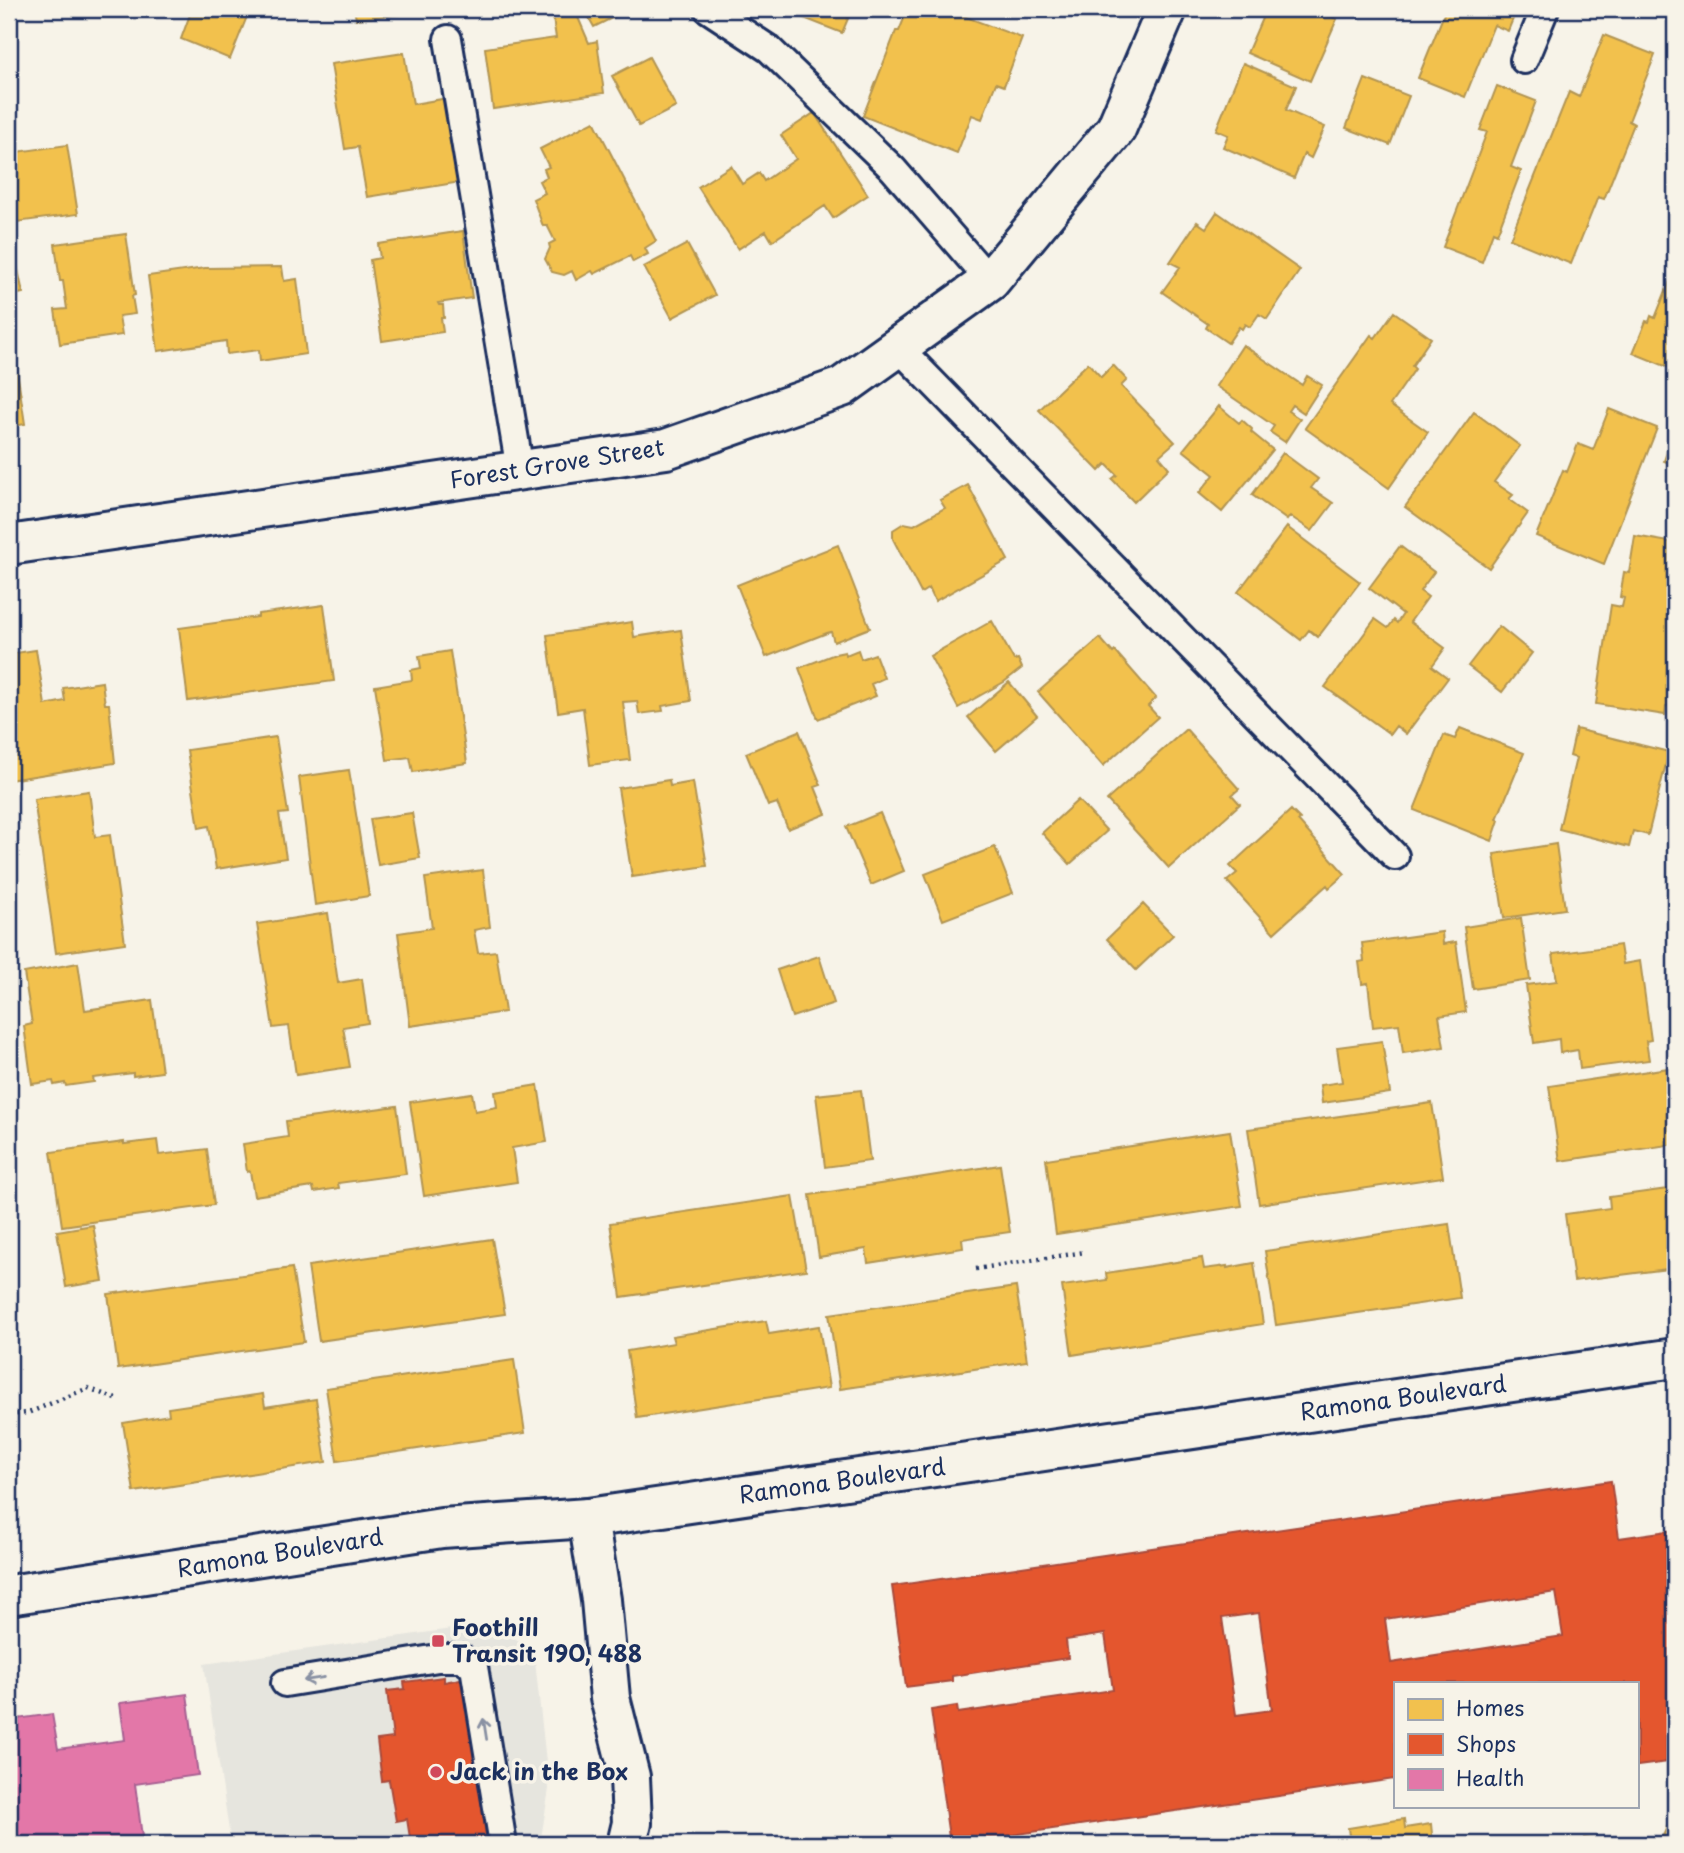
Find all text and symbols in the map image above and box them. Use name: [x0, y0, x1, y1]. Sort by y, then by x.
street label: Forest Grove Street: [447, 428, 666, 497]
street label: Ramona Boulevard: [1297, 1365, 1508, 1428]
street label: Ramona Boulevard: [736, 1448, 947, 1511]
street label: Ramona Boulevard: [174, 1518, 385, 1585]
place label: Foothill Transit 190, 488: [452, 1609, 642, 1670]
marker: Foothill Transit 190, 488: [430, 1633, 446, 1649]
one-way arrow: [303, 1673, 326, 1686]
legend: [1394, 1682, 1638, 1808]
text: Homes: [1456, 1691, 1524, 1723]
one-way arrow: [478, 1718, 491, 1740]
text: Shops: [1456, 1727, 1516, 1759]
place label: Jack in the Box: [450, 1753, 628, 1788]
text: Health: [1456, 1761, 1524, 1793]
marker: Jack in the Box: [428, 1764, 444, 1780]

